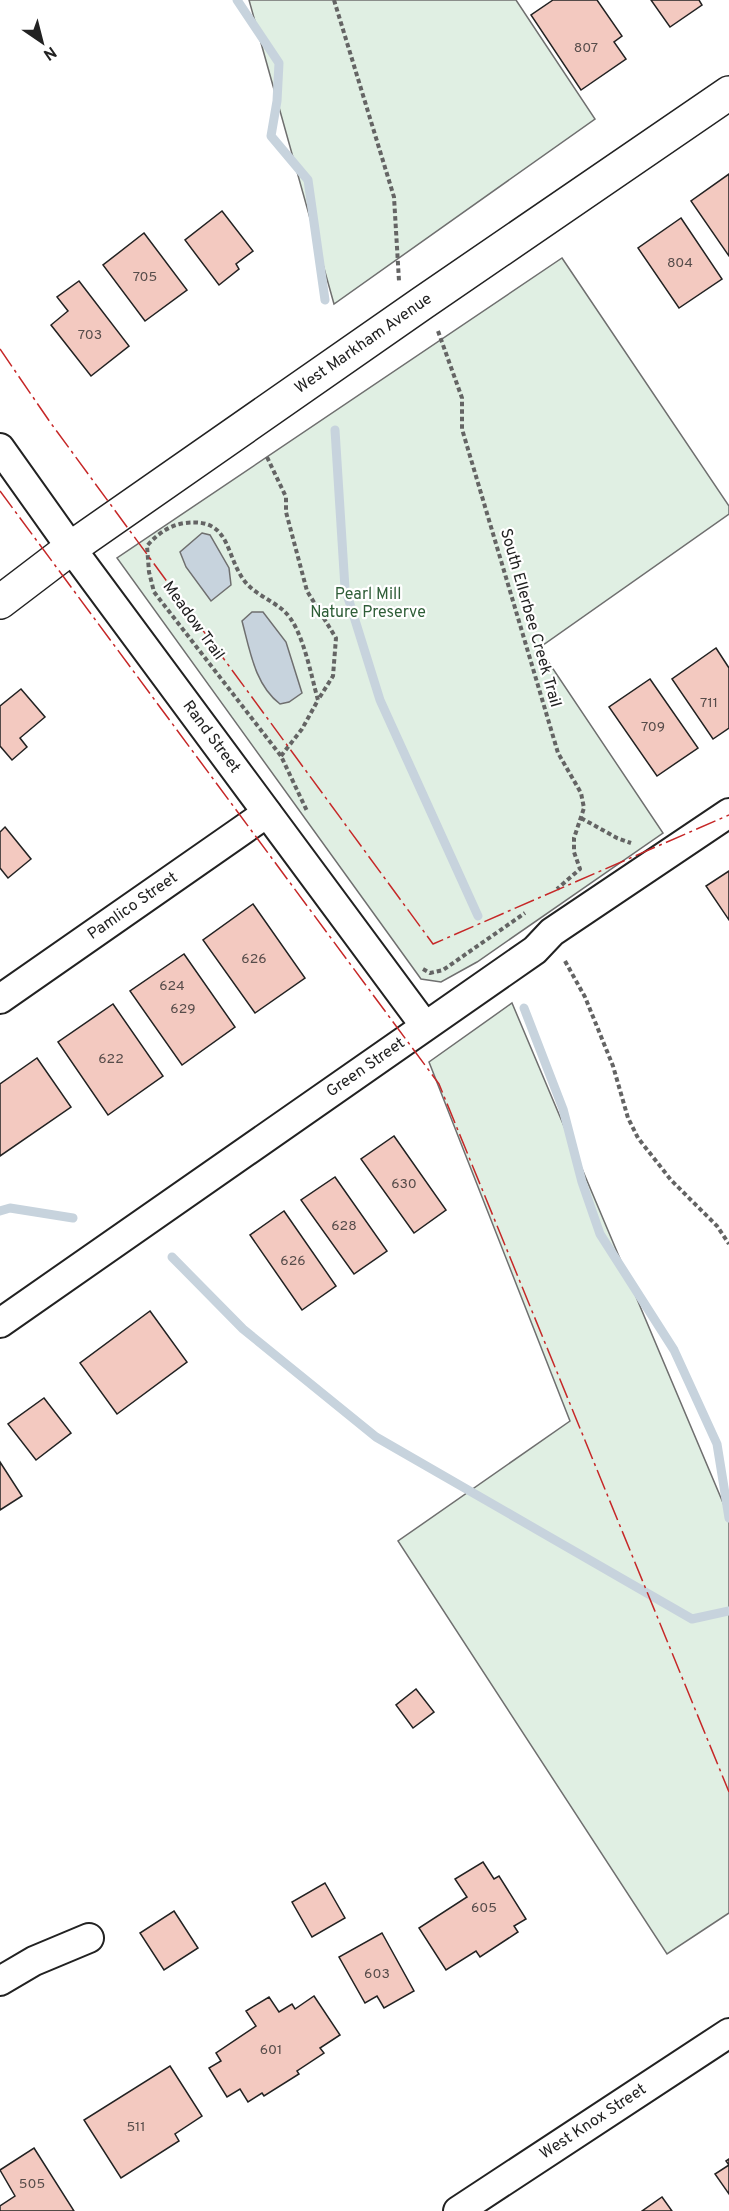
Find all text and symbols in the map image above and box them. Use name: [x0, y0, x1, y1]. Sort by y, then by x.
north arrow: [12, 12, 72, 72]
house number: 807: [574, 40, 598, 57]
text: N: [39, 41, 60, 64]
house number: 804: [667, 255, 693, 272]
house number: 705: [133, 269, 157, 286]
street label: West Markham Avenue: [291, 289, 436, 399]
house number: 703: [78, 327, 102, 344]
street label: South Ellerbee Creek Trail: [495, 526, 565, 710]
street label: Meadow Trail: [158, 578, 228, 664]
park label: Pearl Mill Nature Preserve: [310, 585, 426, 623]
house number: 711: [700, 695, 718, 712]
street label: Rand Street: [178, 697, 244, 777]
house number: 709: [641, 719, 665, 736]
street label: Pamlico Street: [84, 868, 182, 945]
house number: 626: [241, 951, 267, 968]
house number: 624: [159, 978, 185, 995]
house number: 629: [170, 1001, 196, 1018]
street label: Green Street: [323, 1034, 409, 1102]
house number: 622: [98, 1051, 124, 1068]
house number: 630: [391, 1176, 417, 1193]
house number: 628: [331, 1218, 357, 1235]
house number: 626: [280, 1253, 306, 1270]
house number: 605: [471, 1900, 497, 1917]
house number: 603: [364, 1966, 390, 1983]
house number: 601: [260, 2042, 282, 2059]
street label: West Knox Street: [536, 2080, 650, 2164]
house number: 511: [126, 2119, 146, 2136]
house number: 505: [19, 2176, 45, 2193]

